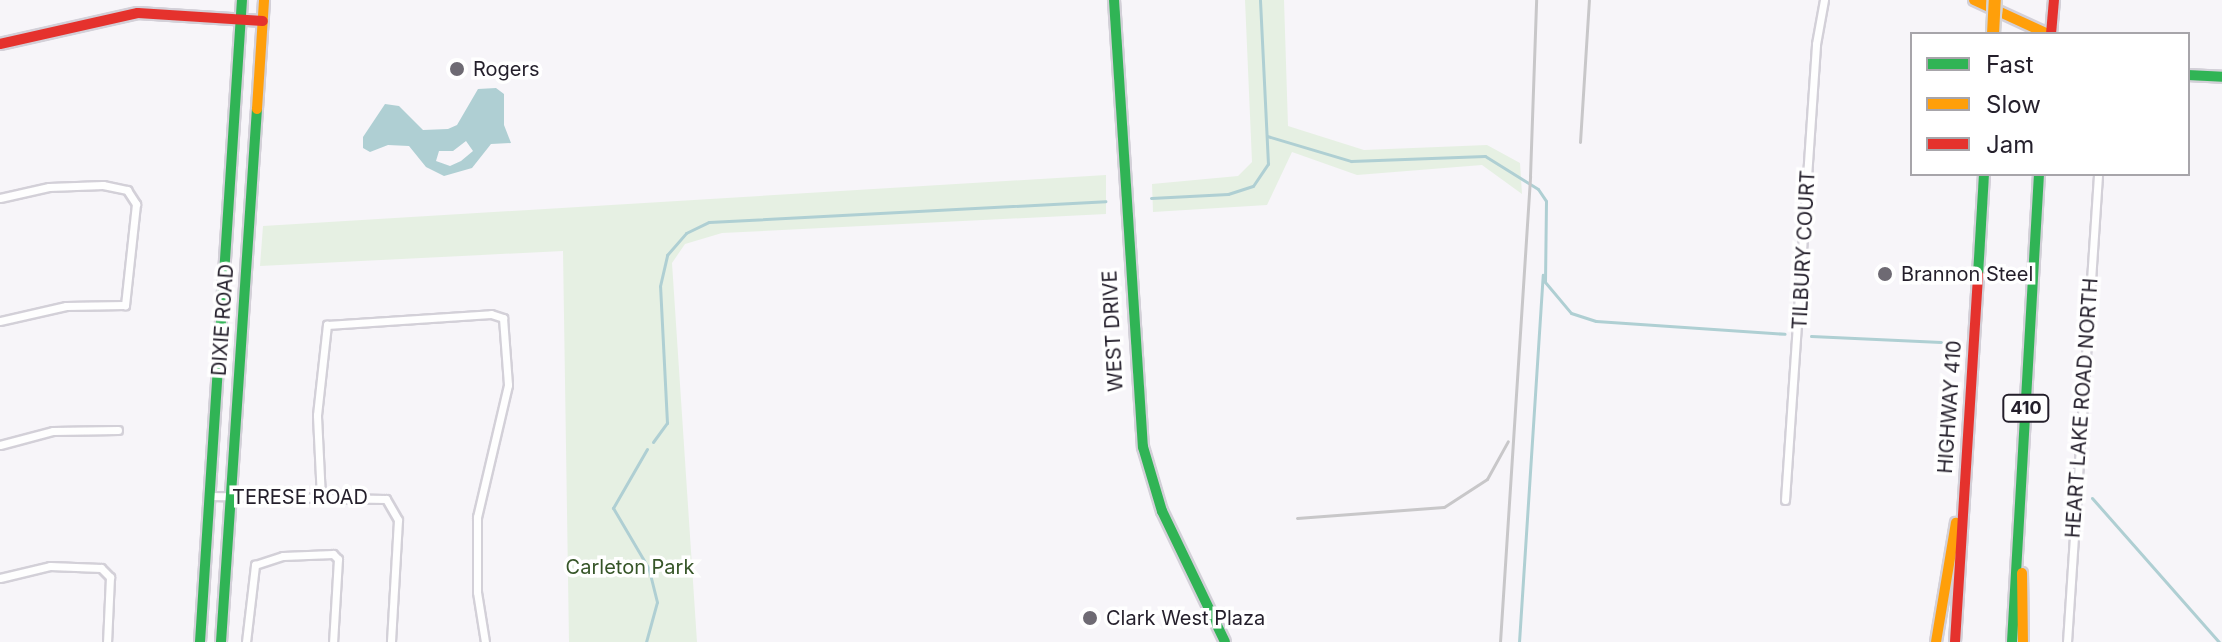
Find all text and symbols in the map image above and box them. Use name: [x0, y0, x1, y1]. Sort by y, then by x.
legend: [1910, 32, 2190, 176]
text: Fast: [1986, 50, 2034, 79]
place label: Rogers: [473, 57, 540, 81]
marker: Rogers: [448, 60, 466, 78]
text: Slow: [1986, 90, 2041, 119]
text: Jam: [1986, 130, 2034, 159]
street label: TILBURY COURT: [1788, 170, 1820, 330]
place label: Brannon Steel: [1901, 262, 2033, 286]
street label: DIXIE ROAD: [207, 263, 239, 377]
marker: Brannon Steel: [1876, 265, 1894, 283]
street label: WEST DRIVE: [1098, 270, 1128, 392]
street label: HEART LAKE ROAD NORTH: [2061, 277, 2103, 539]
street label: HIGHWAY 410: [1933, 340, 1967, 474]
road number: 410: [2002, 394, 2050, 422]
street label: TERESE ROAD: [232, 485, 368, 509]
park label: Carleton Park: [566, 555, 694, 579]
place label: Clark West Plaza: [1106, 606, 1265, 630]
marker: Clark West Plaza: [1081, 609, 1099, 627]

